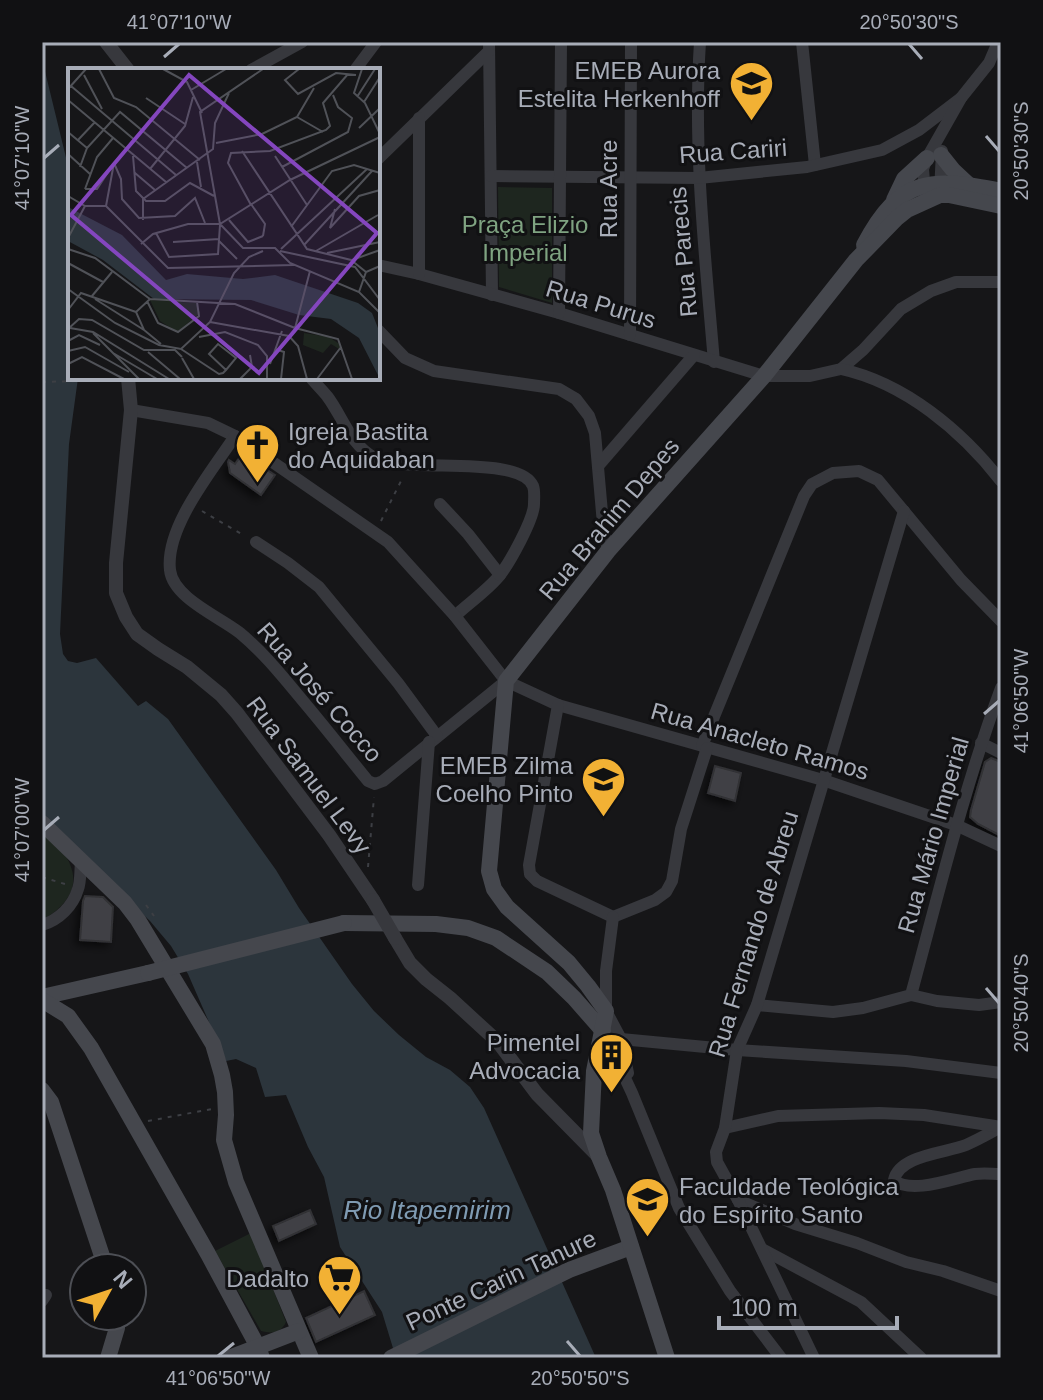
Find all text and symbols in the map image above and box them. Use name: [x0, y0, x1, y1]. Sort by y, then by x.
text: 41°07'10"W: [127, 11, 231, 33]
text: 20°50'30"S: [860, 11, 959, 33]
place label: EMEB Aurora Estelita Herkenhoff: [518, 57, 721, 112]
school or university icon: EMEB Aurora Estelita Herkenhoff: [727, 60, 775, 123]
inset map: [68, 68, 380, 380]
text: 20°50'30"S: [1010, 102, 1032, 201]
text: 41°07'10"W: [11, 106, 33, 210]
street label: Rua Cariri: [678, 134, 788, 168]
street label: Rua Acre: [595, 140, 622, 238]
street label: Rua Parecis: [664, 186, 702, 318]
park label: Praça Elizio Imperial: [462, 211, 588, 266]
street label: Rua Purus: [543, 275, 659, 333]
place label: Igreja Bastita do Aquidaban: [288, 418, 435, 473]
church icon: Igreja Bastita do Aquidaban: [233, 421, 281, 484]
street label: Rua Brahim Depes: [533, 433, 685, 605]
street label: Rua José Cocco: [252, 617, 388, 767]
text: 41°06'50"W: [1010, 649, 1032, 753]
street label: Rua Samuel Levy: [241, 691, 377, 859]
street label: Rua Anacleto Ramos: [648, 697, 872, 785]
street label: Rua Mário Imperial: [892, 734, 974, 936]
place label: EMEB Zilma Coelho Pinto: [436, 752, 574, 807]
school or university icon: EMEB Zilma Coelho Pinto: [580, 755, 628, 818]
text: 41°07'00"W: [11, 778, 33, 882]
street label: Rua Fernando de Abreu: [703, 808, 803, 1060]
text: 20°50'40"S: [1010, 954, 1032, 1053]
place label: Pimentel Advocacia: [469, 1029, 581, 1084]
building icon: Pimentel Advocacia: [587, 1032, 635, 1095]
place label: Faculdade Teológica do Espírito Santo: [679, 1173, 899, 1228]
school or university icon: Faculdade Teológica do Espírito Santo: [624, 1176, 672, 1239]
water label: Rio Itapemirim: [343, 1195, 511, 1225]
street label: Ponte Carin Tanure: [402, 1224, 600, 1336]
north arrow: [68, 1252, 148, 1332]
supermarket icon: Dadalto: [316, 1254, 364, 1317]
text: N: [108, 1265, 138, 1294]
place label: Dadalto: [226, 1265, 309, 1292]
scale bar: [719, 1280, 897, 1330]
text: 100 m: [731, 1294, 798, 1321]
text: 41°06'50"W: [166, 1367, 270, 1389]
text: 20°50'50"S: [531, 1367, 630, 1389]

